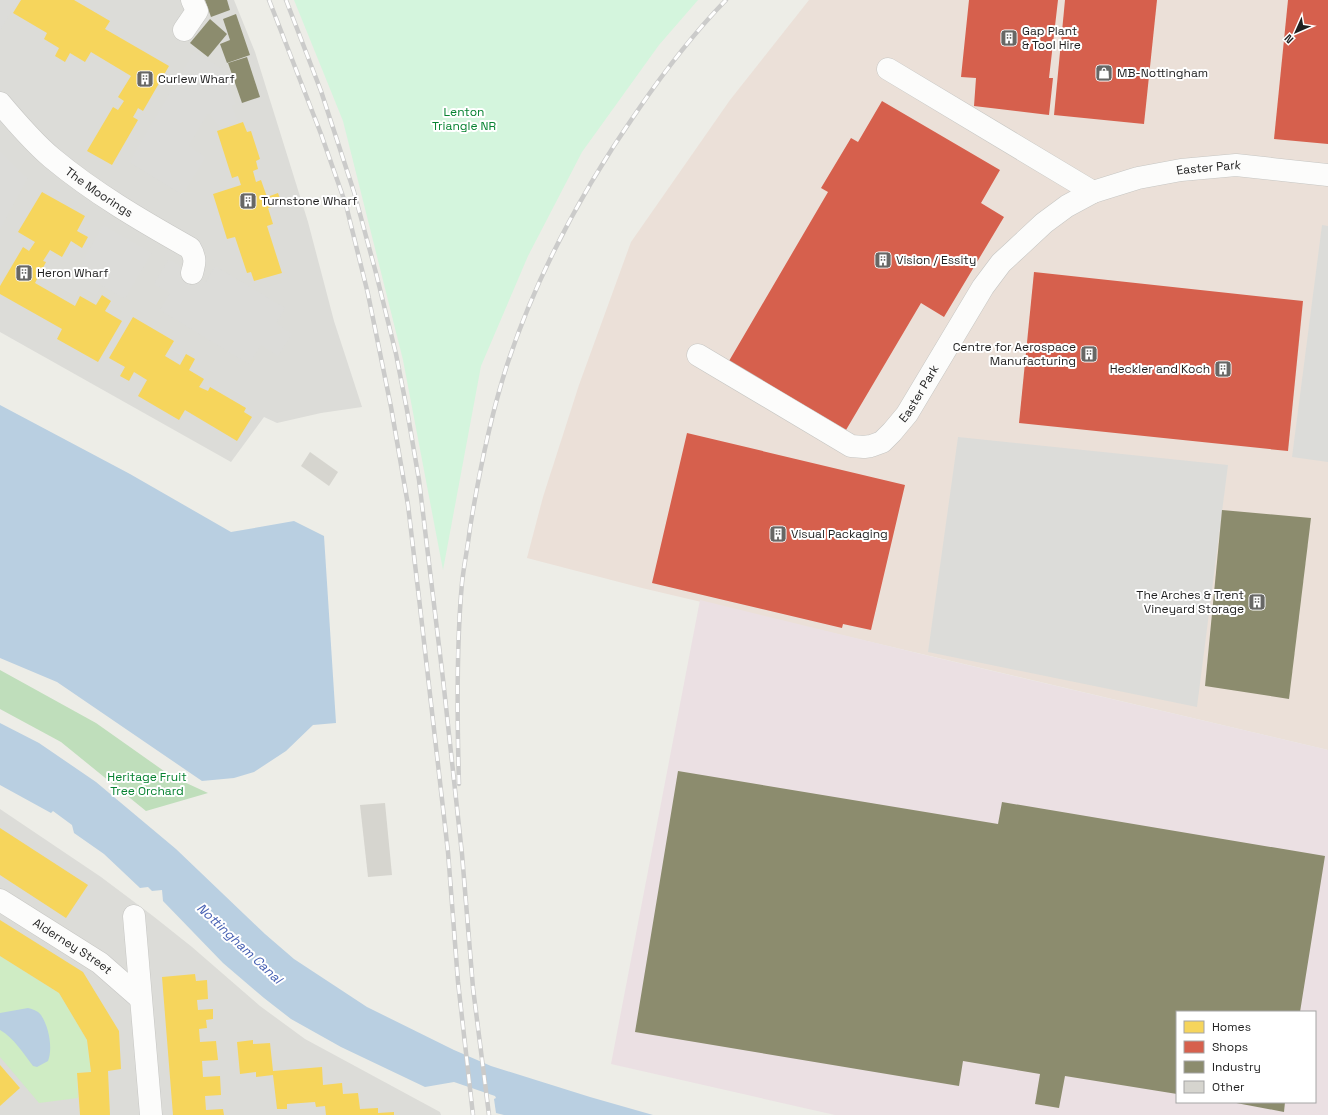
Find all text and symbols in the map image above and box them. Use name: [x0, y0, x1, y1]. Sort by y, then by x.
north arrow: [1276, 12, 1316, 52]
place label: Gap Plant & Tool Hire: [1022, 23, 1081, 53]
building icon: Gap Plant & Tool Hire: [999, 28, 1019, 48]
text: N: [1281, 32, 1296, 47]
shop icon: MB-Nottingham: [1094, 63, 1114, 83]
place label: MB-Nottingham: [1117, 65, 1208, 81]
building icon: Curlew Wharf: [135, 69, 155, 89]
place label: Curlew Wharf: [158, 71, 235, 87]
park label: Lenton Triangle NR: [432, 104, 496, 134]
street label: Easter Park: [1175, 157, 1242, 179]
street label: The Moorings: [62, 163, 136, 221]
building icon: Turnstone Wharf: [238, 191, 258, 211]
place label: Turnstone Wharf: [261, 193, 357, 209]
building icon: Vision / Essity: [873, 250, 893, 270]
place label: Vision / Essity: [896, 252, 976, 268]
building icon: Heron Wharf: [14, 263, 34, 283]
place label: Heron Wharf: [37, 265, 109, 281]
place label: Centre for Aerospace Manufacturing: [953, 339, 1076, 369]
building icon: Centre for Aerospace Manufacturing: [1079, 344, 1099, 364]
building icon: Heckler and Koch: [1213, 359, 1233, 379]
street label: Easter Park: [895, 361, 943, 426]
place label: Heckler and Koch: [1110, 361, 1210, 377]
building icon: Visual Packaging: [768, 524, 788, 544]
place label: Visual Packaging: [791, 526, 888, 542]
place label: The Arches & Trent Vineyard Storage: [1136, 587, 1244, 617]
building icon: The Arches & Trent Vineyard Storage: [1247, 592, 1267, 612]
park label: Heritage Fruit Tree Orchard: [107, 769, 187, 799]
water label: Nottingham Canal: [193, 899, 287, 989]
street label: Alderney Street: [30, 915, 115, 978]
legend: [1176, 1011, 1316, 1103]
text: Homes: [1212, 1019, 1251, 1035]
text: Shops: [1212, 1039, 1248, 1055]
text: Industry: [1212, 1059, 1261, 1075]
text: Other: [1212, 1079, 1245, 1095]

